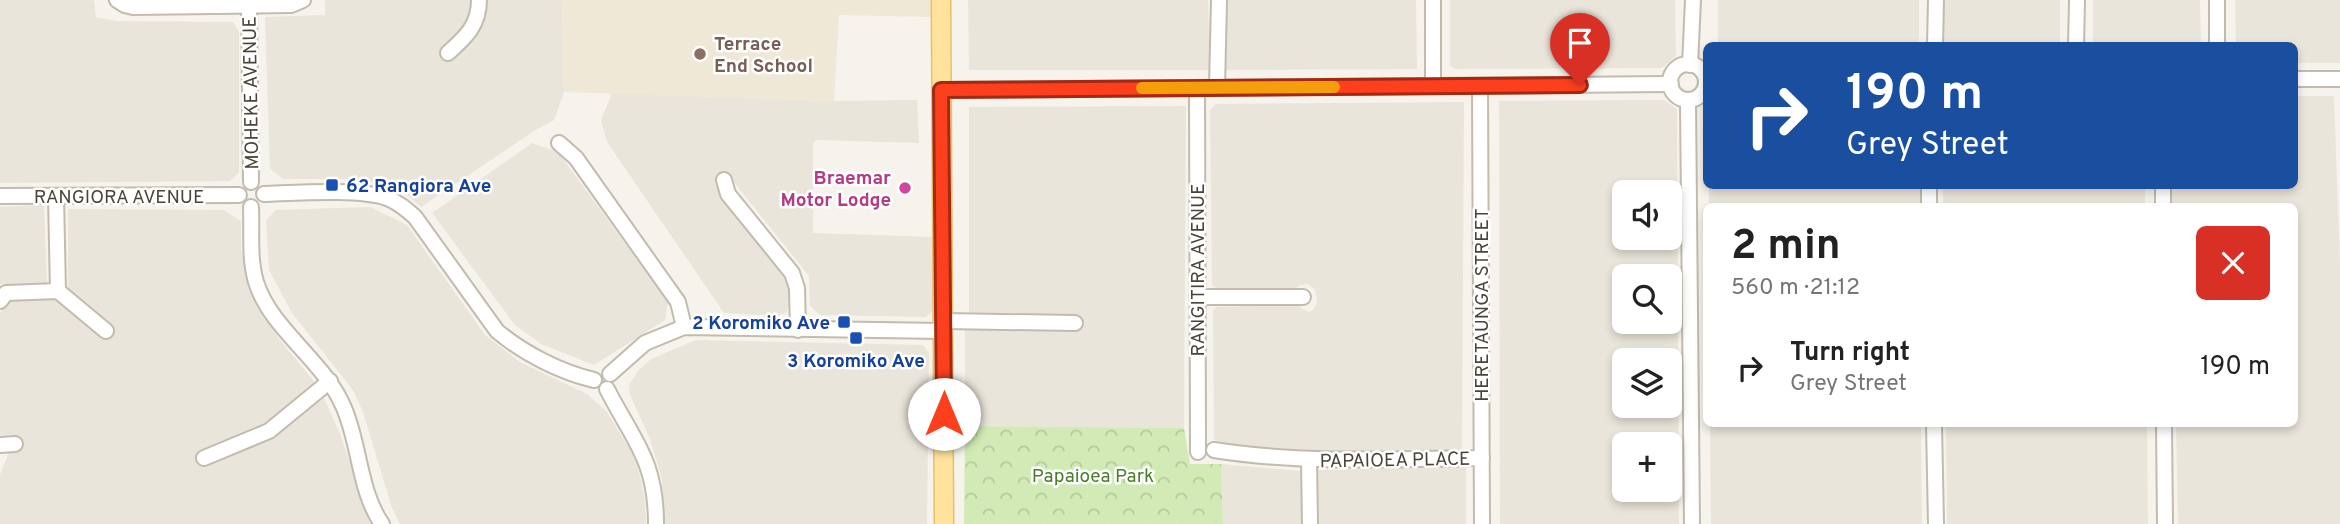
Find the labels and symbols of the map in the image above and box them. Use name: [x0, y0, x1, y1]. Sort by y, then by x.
pin: [1550, 13, 1610, 85]
street label: MOHEKE AVENUE: [239, 16, 265, 170]
place label: Terrace End School: [714, 33, 813, 79]
marker: Terrace End School: [692, 46, 708, 62]
place label: Braemar Motor Lodge: [780, 167, 891, 213]
place label: 62 Rangiora Ave: [346, 175, 491, 199]
marker: 62 Rangiora Ave: [324, 177, 340, 193]
marker: Braemar Motor Lodge: [897, 180, 913, 196]
street label: RANGITIRA AVENUE: [1187, 183, 1211, 357]
street label: RANGIORA AVENUE: [34, 186, 204, 210]
street label: HERETAUNGA STREET: [1471, 208, 1495, 402]
place label: 2 Koromiko Ave: [692, 312, 830, 336]
marker: 2 Koromiko Ave: [836, 314, 852, 330]
marker: 3 Koromiko Ave: [848, 330, 864, 346]
place label: 3 Koromiko Ave: [787, 350, 925, 374]
position arrow: [907, 377, 981, 451]
street label: PAPAIOEA PLACE: [1319, 448, 1471, 474]
park label: Papaioea Park: [1032, 465, 1154, 489]

